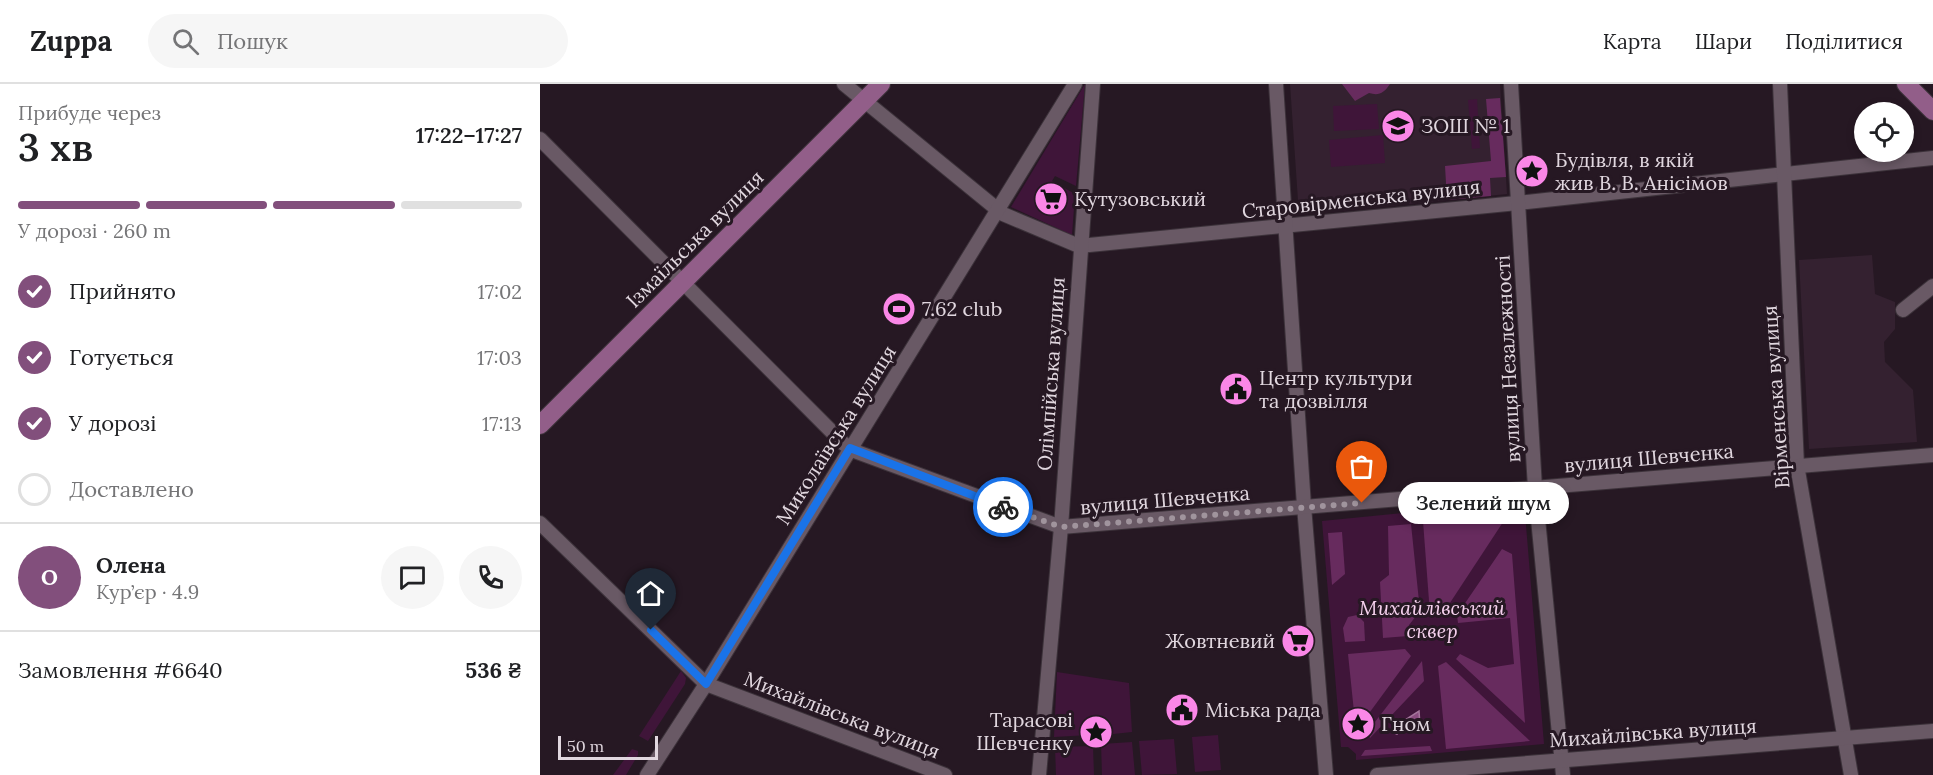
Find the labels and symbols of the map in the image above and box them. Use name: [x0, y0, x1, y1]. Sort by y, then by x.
school or university icon: ЗОШ № 1: [1380, 108, 1416, 144]
place label: ЗОШ № 1: [1421, 113, 1510, 138]
place label: Будівля, в якій жив В. В. Анісімов: [1555, 147, 1728, 195]
place icon: Будівля, в якій жив В. В. Анісімов: [1514, 153, 1550, 189]
street label: Ізмаїльська вулиця: [621, 165, 769, 313]
street label: Старовірменська вулиця: [1241, 174, 1481, 223]
supermarket icon: Кутузовський: [1033, 181, 1069, 217]
place label: Кутузовський: [1074, 186, 1206, 211]
street label: вулиця Незалежності: [1490, 255, 1525, 463]
street label: Олімпійська вулиця: [1031, 276, 1070, 472]
sports icon: 7.62 club: [881, 291, 917, 327]
place label: 7.62 club: [922, 296, 1002, 321]
street label: Вірменська вулиця: [1757, 305, 1794, 490]
street label: Миколаївська вулиця: [770, 340, 901, 529]
place label: Центр культури та дозвілля: [1259, 365, 1413, 413]
public building icon: Центр культури та дозвілля: [1218, 371, 1254, 407]
street label: вулиця Шевченка: [1563, 438, 1735, 477]
pin: [1336, 441, 1387, 503]
courier: [973, 477, 1033, 537]
street label: вулиця Шевченка: [1079, 480, 1251, 519]
callout: Зелений шум: [1398, 482, 1569, 524]
pin: [625, 568, 676, 630]
park label: Михайлівський сквер: [1359, 595, 1505, 643]
supermarket icon: Жовтневий: [1280, 623, 1316, 659]
place label: Жовтневий: [1165, 628, 1275, 653]
street label: Михайлівська вулиця: [741, 666, 944, 763]
public building icon: Міська рада: [1164, 692, 1200, 728]
place label: Міська рада: [1205, 697, 1320, 722]
place icon: Гном: [1340, 706, 1376, 742]
place label: Тарасові Шевченку: [976, 707, 1073, 755]
place label: Гном: [1381, 711, 1431, 736]
street label: Михайлівська вулиця: [1548, 713, 1758, 752]
place icon: Тарасові Шевченку: [1078, 714, 1114, 750]
scale bar: [558, 733, 658, 760]

